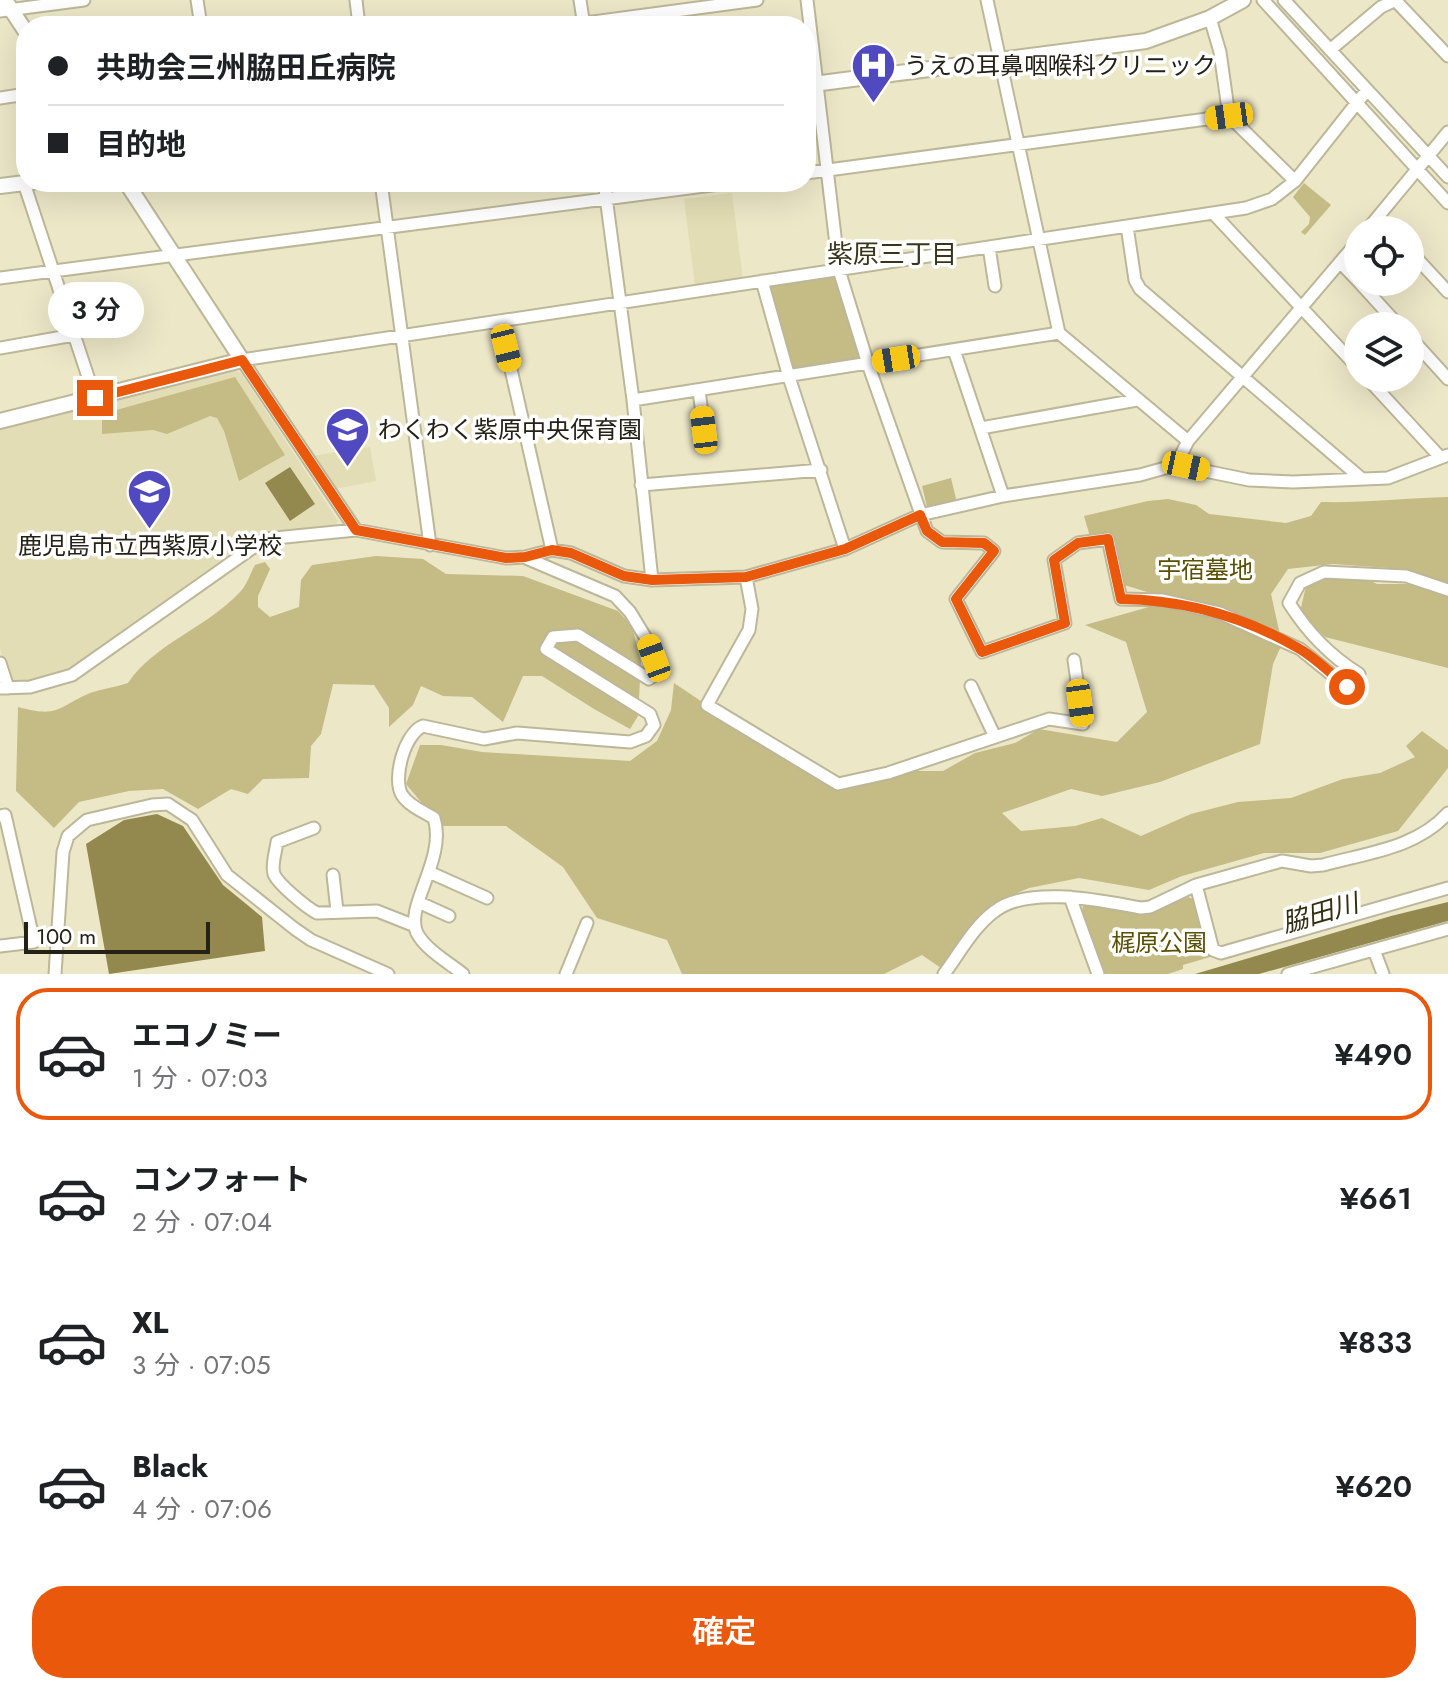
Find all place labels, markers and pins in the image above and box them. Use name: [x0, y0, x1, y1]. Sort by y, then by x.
hospital icon: うえの耳鼻咽喉科クリニック: [849, 41, 897, 104]
place label: うえの耳鼻咽喉科クリニック: [904, 48, 1216, 83]
school or university icon: わくわく紫原中央保育園: [323, 405, 371, 468]
place label: わくわく紫原中央保育園: [378, 412, 642, 447]
school or university icon: 鹿児島市立西紫原小学校: [126, 467, 174, 530]
place label: 鹿児島市立西紫原小学校: [18, 528, 282, 563]

